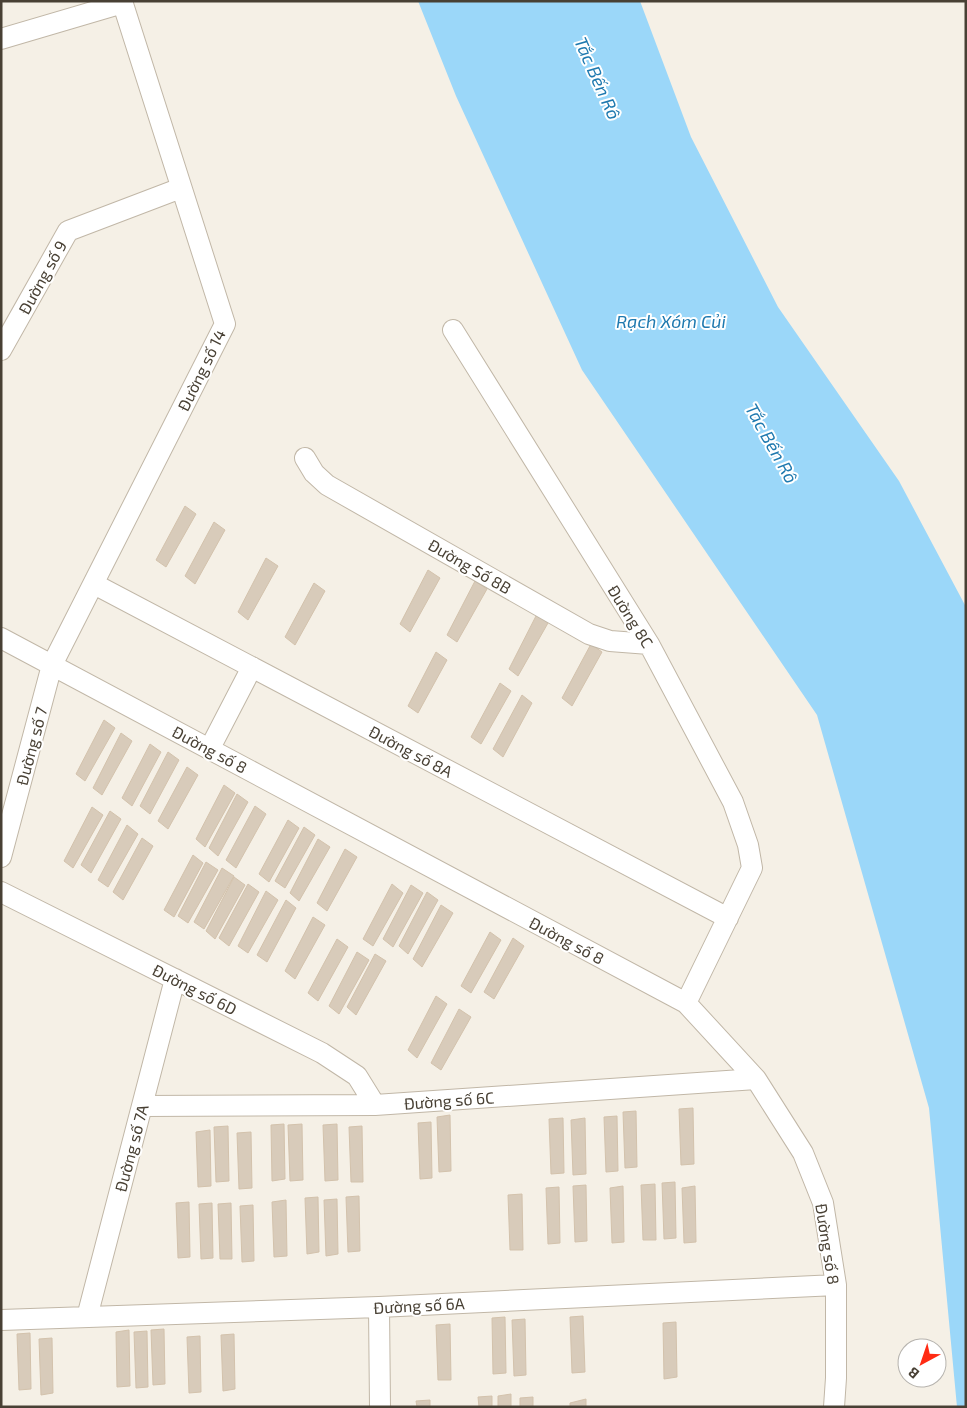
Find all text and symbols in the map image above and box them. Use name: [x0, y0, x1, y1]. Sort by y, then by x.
water label: Tắc Bến Rô: [570, 33, 626, 123]
street label: Đường số 9: [14, 237, 70, 317]
water label: Rạch Xóm Củi: [616, 310, 726, 332]
street label: Đường số 14: [173, 326, 229, 414]
water label: Tắc Bến Rô: [741, 399, 803, 487]
street label: Đường Số 8B: [425, 535, 515, 597]
street label: Đường 8C: [604, 581, 658, 651]
street label: Đường số 7: [11, 705, 51, 787]
street label: Đường số 8: [169, 721, 251, 777]
street label: Đường số 8A: [366, 721, 456, 781]
street label: Đường số 8: [526, 912, 608, 968]
street label: Đường số 6D: [150, 960, 240, 1018]
street label: Đường số 6C: [403, 1087, 495, 1113]
street label: Đường số 7A: [110, 1102, 152, 1194]
street label: Đường số 8: [812, 1202, 844, 1286]
street label: Đường số 6A: [373, 1293, 465, 1317]
north arrow: [897, 1338, 947, 1388]
text: B: [904, 1364, 922, 1383]

